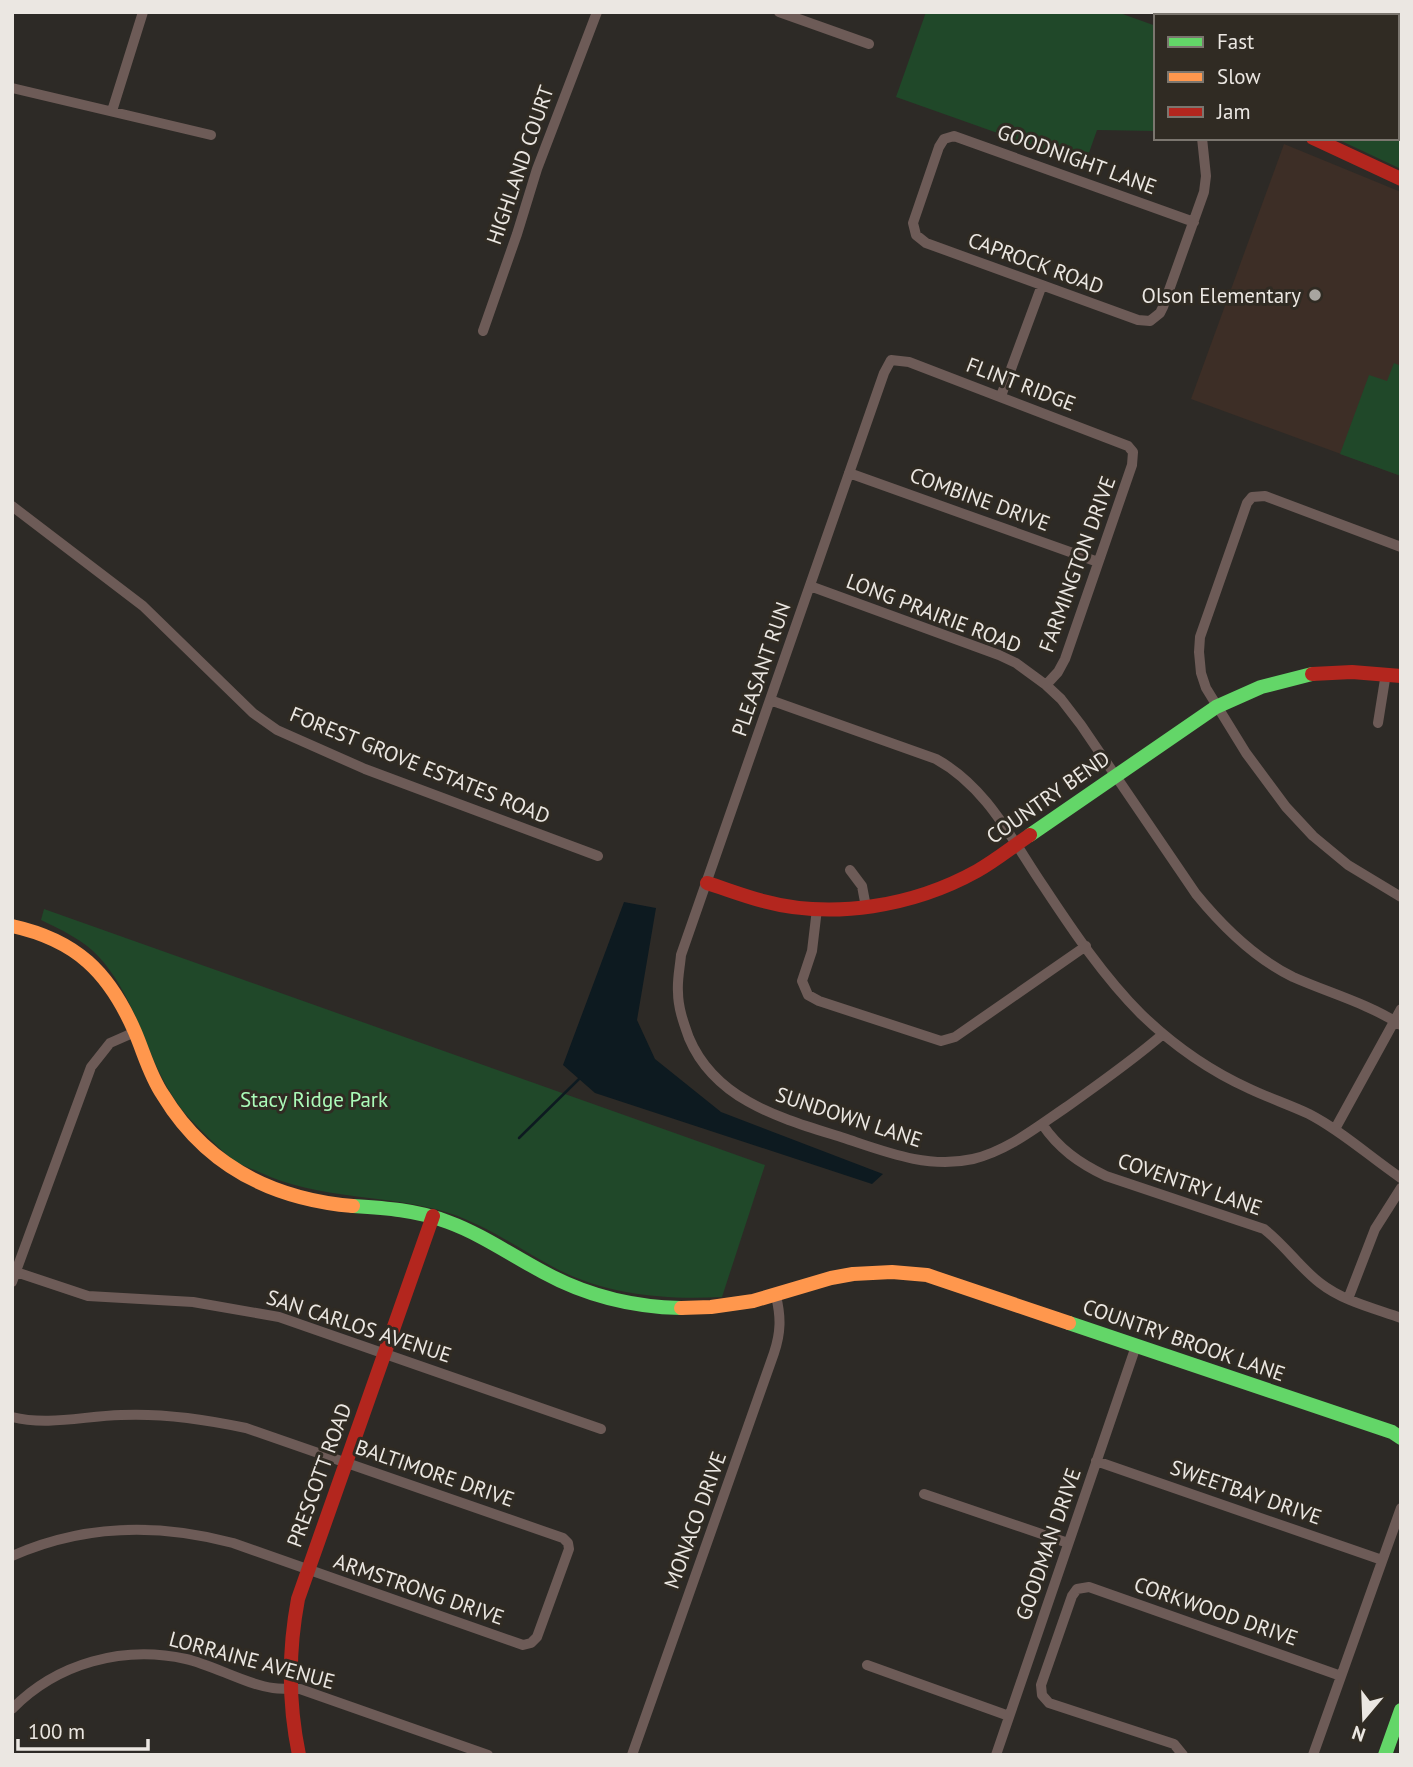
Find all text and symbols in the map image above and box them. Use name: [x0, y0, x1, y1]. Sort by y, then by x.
legend: [1154, 14, 1399, 140]
text: Fast: [1217, 28, 1254, 55]
text: Slow: [1217, 63, 1261, 90]
street label: HIGHLAND COURT: [480, 82, 560, 248]
text: Jam: [1216, 98, 1251, 125]
street label: GOODNIGHT LANE: [994, 118, 1160, 200]
street label: CAPROCK ROAD: [964, 226, 1108, 300]
place label: Olson Elementary: [1142, 282, 1301, 309]
marker: Olson Elementary: [1307, 287, 1323, 303]
street label: FLINT RIDGE: [963, 351, 1079, 417]
street label: COMBINE DRIVE: [906, 461, 1054, 537]
street label: FARMINGTON DRIVE: [1033, 472, 1121, 656]
street label: LONG PRAIRIE ROAD: [843, 567, 1025, 659]
street label: PLEASANT RUN: [725, 598, 797, 740]
street label: FOREST GROVE ESTATES ROAD: [286, 700, 554, 830]
street label: COUNTRY BEND: [981, 744, 1115, 850]
street label: SUNDOWN LANE: [772, 1081, 926, 1153]
park label: Stacy Ridge Park: [240, 1086, 388, 1113]
street label: COVENTRY LANE: [1114, 1147, 1266, 1221]
street label: SAN CARLOS AVENUE: [263, 1283, 455, 1369]
street label: COUNTRY BROOK LANE: [1079, 1293, 1289, 1387]
street label: PRESCOTT ROAD: [280, 1399, 358, 1551]
street label: BALTIMORE DRIVE: [352, 1433, 518, 1513]
street label: MONACO DRIVE: [658, 1448, 732, 1592]
street label: SWEETBAY DRIVE: [1167, 1453, 1325, 1531]
street label: GOODMAN DRIVE: [1009, 1464, 1087, 1624]
street label: ARMSTRONG DRIVE: [330, 1547, 508, 1631]
street label: CORKWOOD DRIVE: [1130, 1570, 1302, 1652]
street label: LORRAINE AVENUE: [166, 1625, 338, 1695]
north arrow: [1329, 1683, 1399, 1753]
scale bar: [18, 1708, 147, 1752]
text: 100 m: [28, 1718, 85, 1745]
text: N: [1349, 1721, 1368, 1747]

